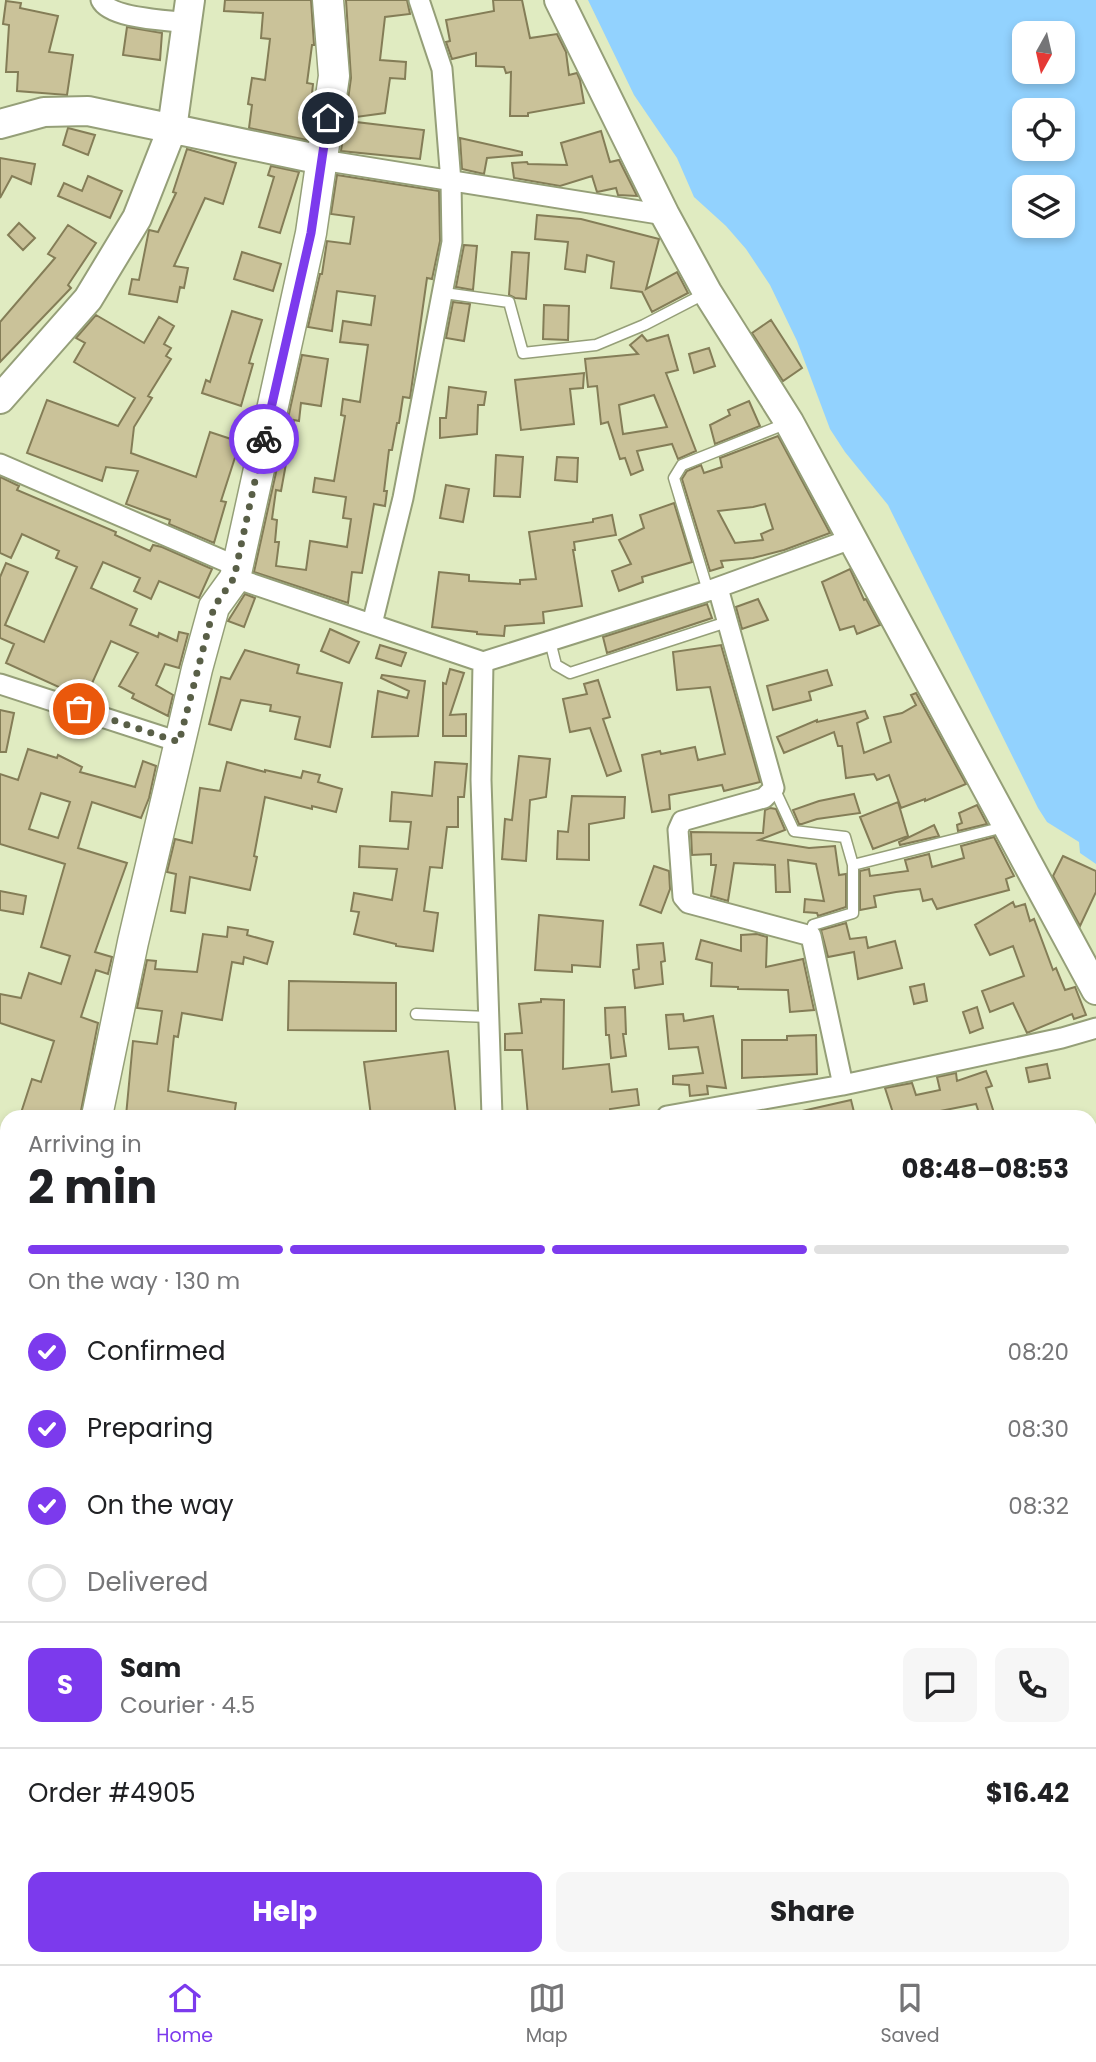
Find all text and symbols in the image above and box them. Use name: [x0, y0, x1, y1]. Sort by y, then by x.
north arrow: [1012, 21, 1074, 84]
map controls: [1012, 21, 1075, 238]
pin: [298, 88, 358, 148]
button: locate: [1012, 98, 1075, 161]
icon: home: [309, 99, 347, 137]
button: layers: [1012, 175, 1075, 238]
courier: [229, 404, 299, 474]
icon: bike: [245, 420, 283, 458]
pin: [49, 679, 109, 739]
icon: bag: [60, 690, 98, 728]
text: Arriving in: [28, 1128, 142, 1160]
text: 08:48–08:53: [901, 1151, 1069, 1187]
text: 2 min: [28, 1155, 157, 1219]
text: On the way · 130 m: [28, 1265, 240, 1297]
icon: check: [28, 1333, 66, 1371]
text: Confirmed: [87, 1333, 225, 1369]
text: 08:20: [1007, 1336, 1069, 1368]
icon: check: [28, 1410, 66, 1448]
text: Preparing: [87, 1410, 213, 1446]
text: 08:30: [1007, 1413, 1069, 1445]
icon: check: [28, 1487, 66, 1525]
text: On the way: [87, 1487, 234, 1523]
text: 08:32: [1008, 1490, 1069, 1522]
text: Delivered: [87, 1564, 208, 1600]
button: chat: [903, 1648, 977, 1722]
button: phone: [995, 1648, 1069, 1722]
text: Sam: [120, 1650, 181, 1686]
text: S: [57, 1667, 73, 1703]
text: Courier · 4.5: [120, 1689, 255, 1721]
text: Order #4905: [28, 1775, 196, 1811]
text: $16.42: [986, 1775, 1069, 1811]
button: Help: [28, 1872, 542, 1952]
button: Share: [556, 1872, 1069, 1952]
tab: Home: [156, 1979, 213, 2050]
tab: Map: [526, 1979, 568, 2050]
tab: Saved: [880, 1979, 940, 2050]

